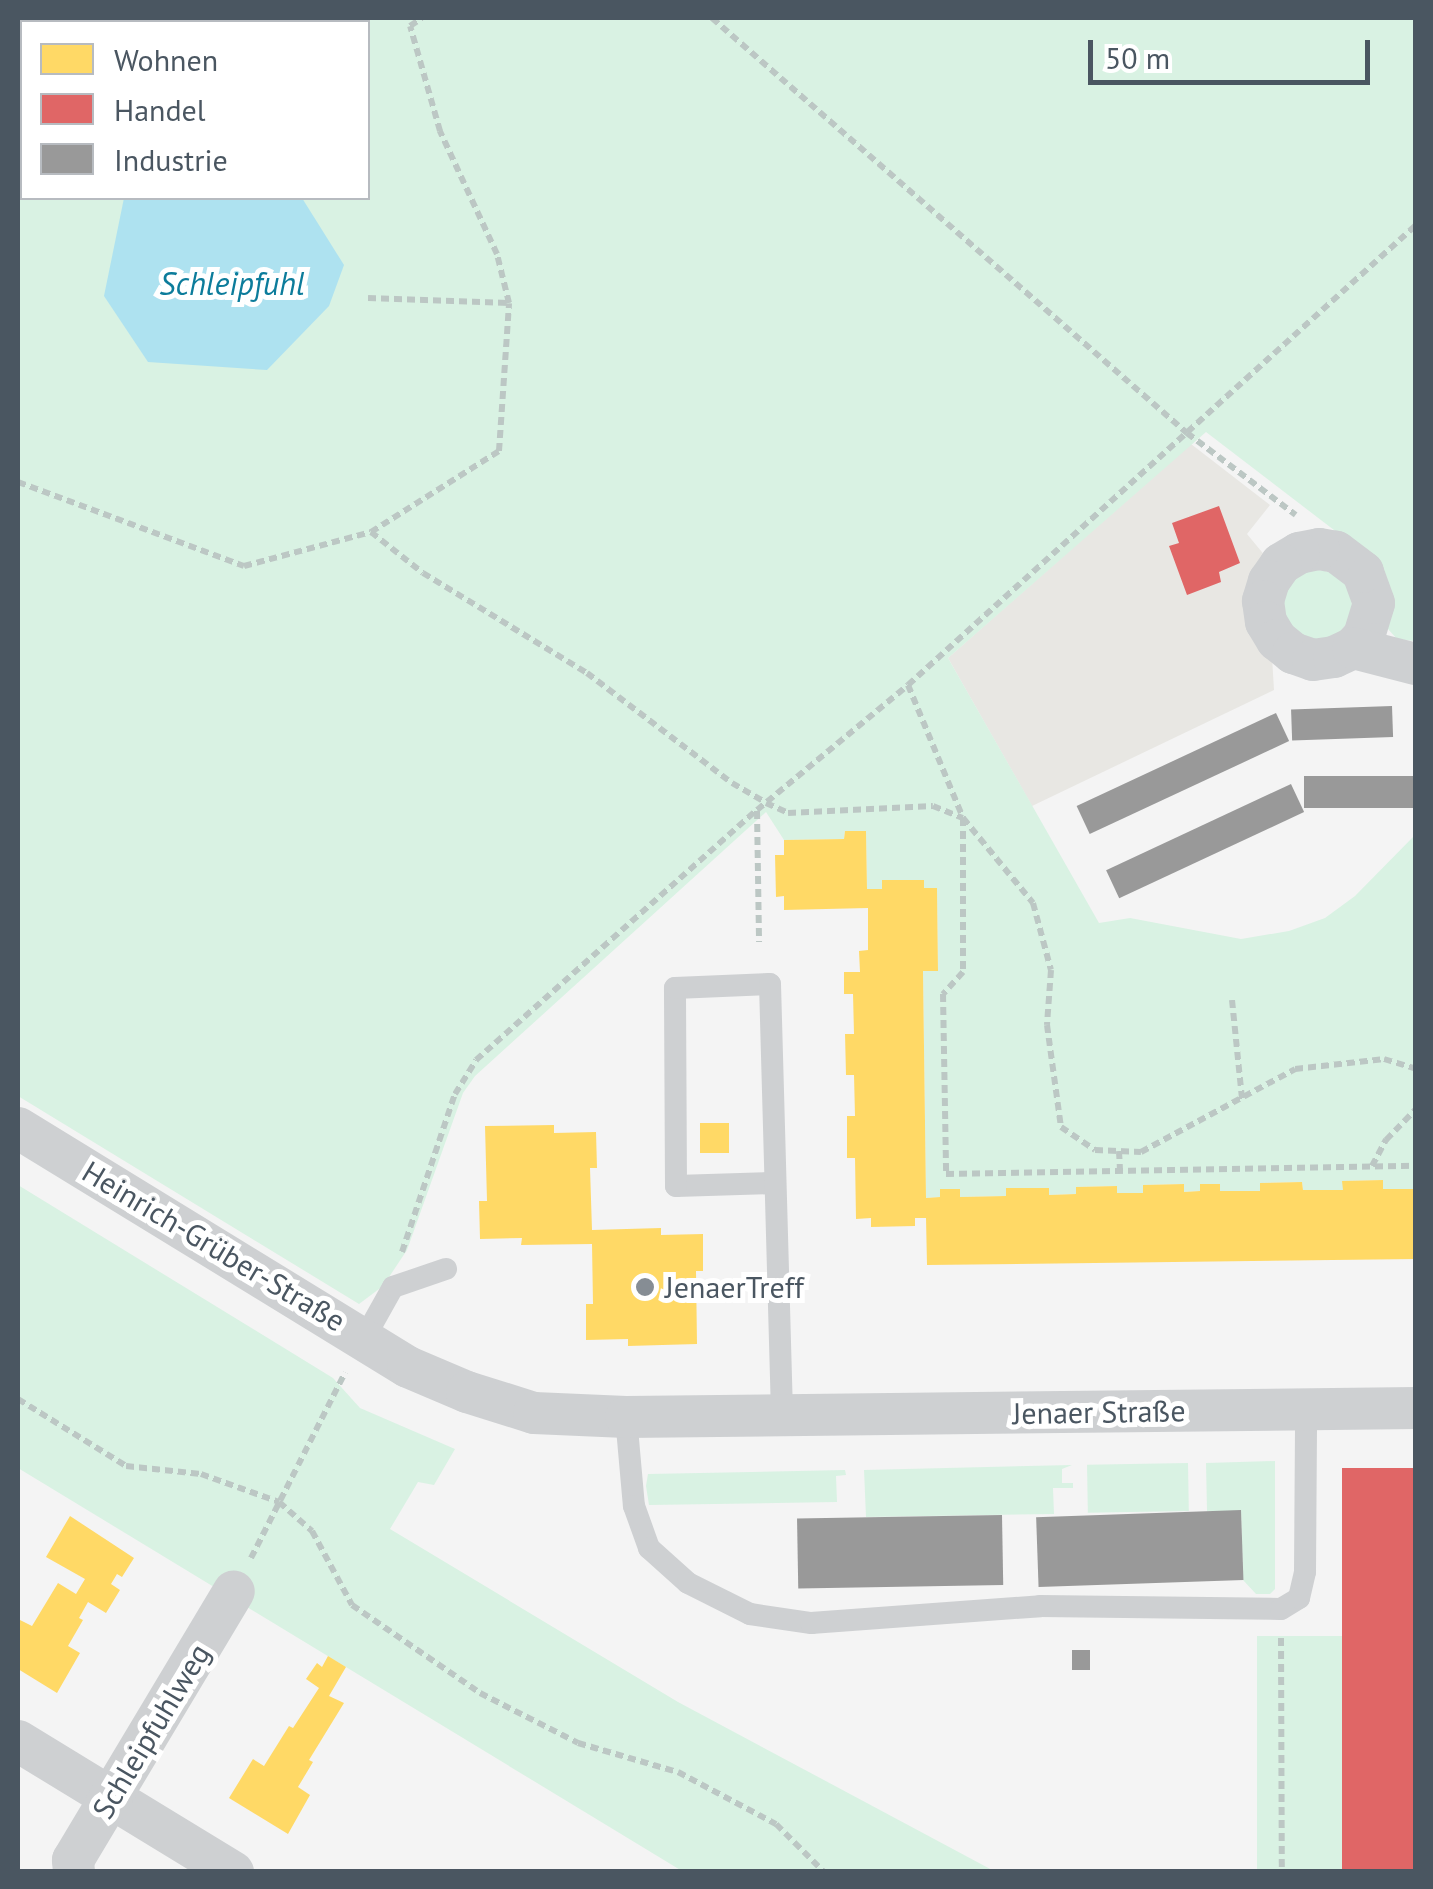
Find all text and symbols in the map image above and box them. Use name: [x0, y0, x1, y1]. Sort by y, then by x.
legend: [20, 20, 370, 200]
scale bar: [1093, 20, 1376, 82]
text: 50 m: [1105, 38, 1170, 77]
text: Wohnen: [114, 40, 218, 79]
text: Handel: [114, 90, 206, 129]
text: Industrie: [114, 140, 228, 179]
water label: Schleipfuhl: [159, 264, 305, 302]
street label: Heinrich-Grüber-Straße: [76, 1153, 352, 1339]
place label: JenaerTreff: [665, 1269, 804, 1305]
marker: JenaerTreff: [634, 1276, 656, 1298]
street label: Jenaer Straße: [1012, 1392, 1186, 1432]
street label: Schleipfuhlweg: [85, 1637, 217, 1825]

